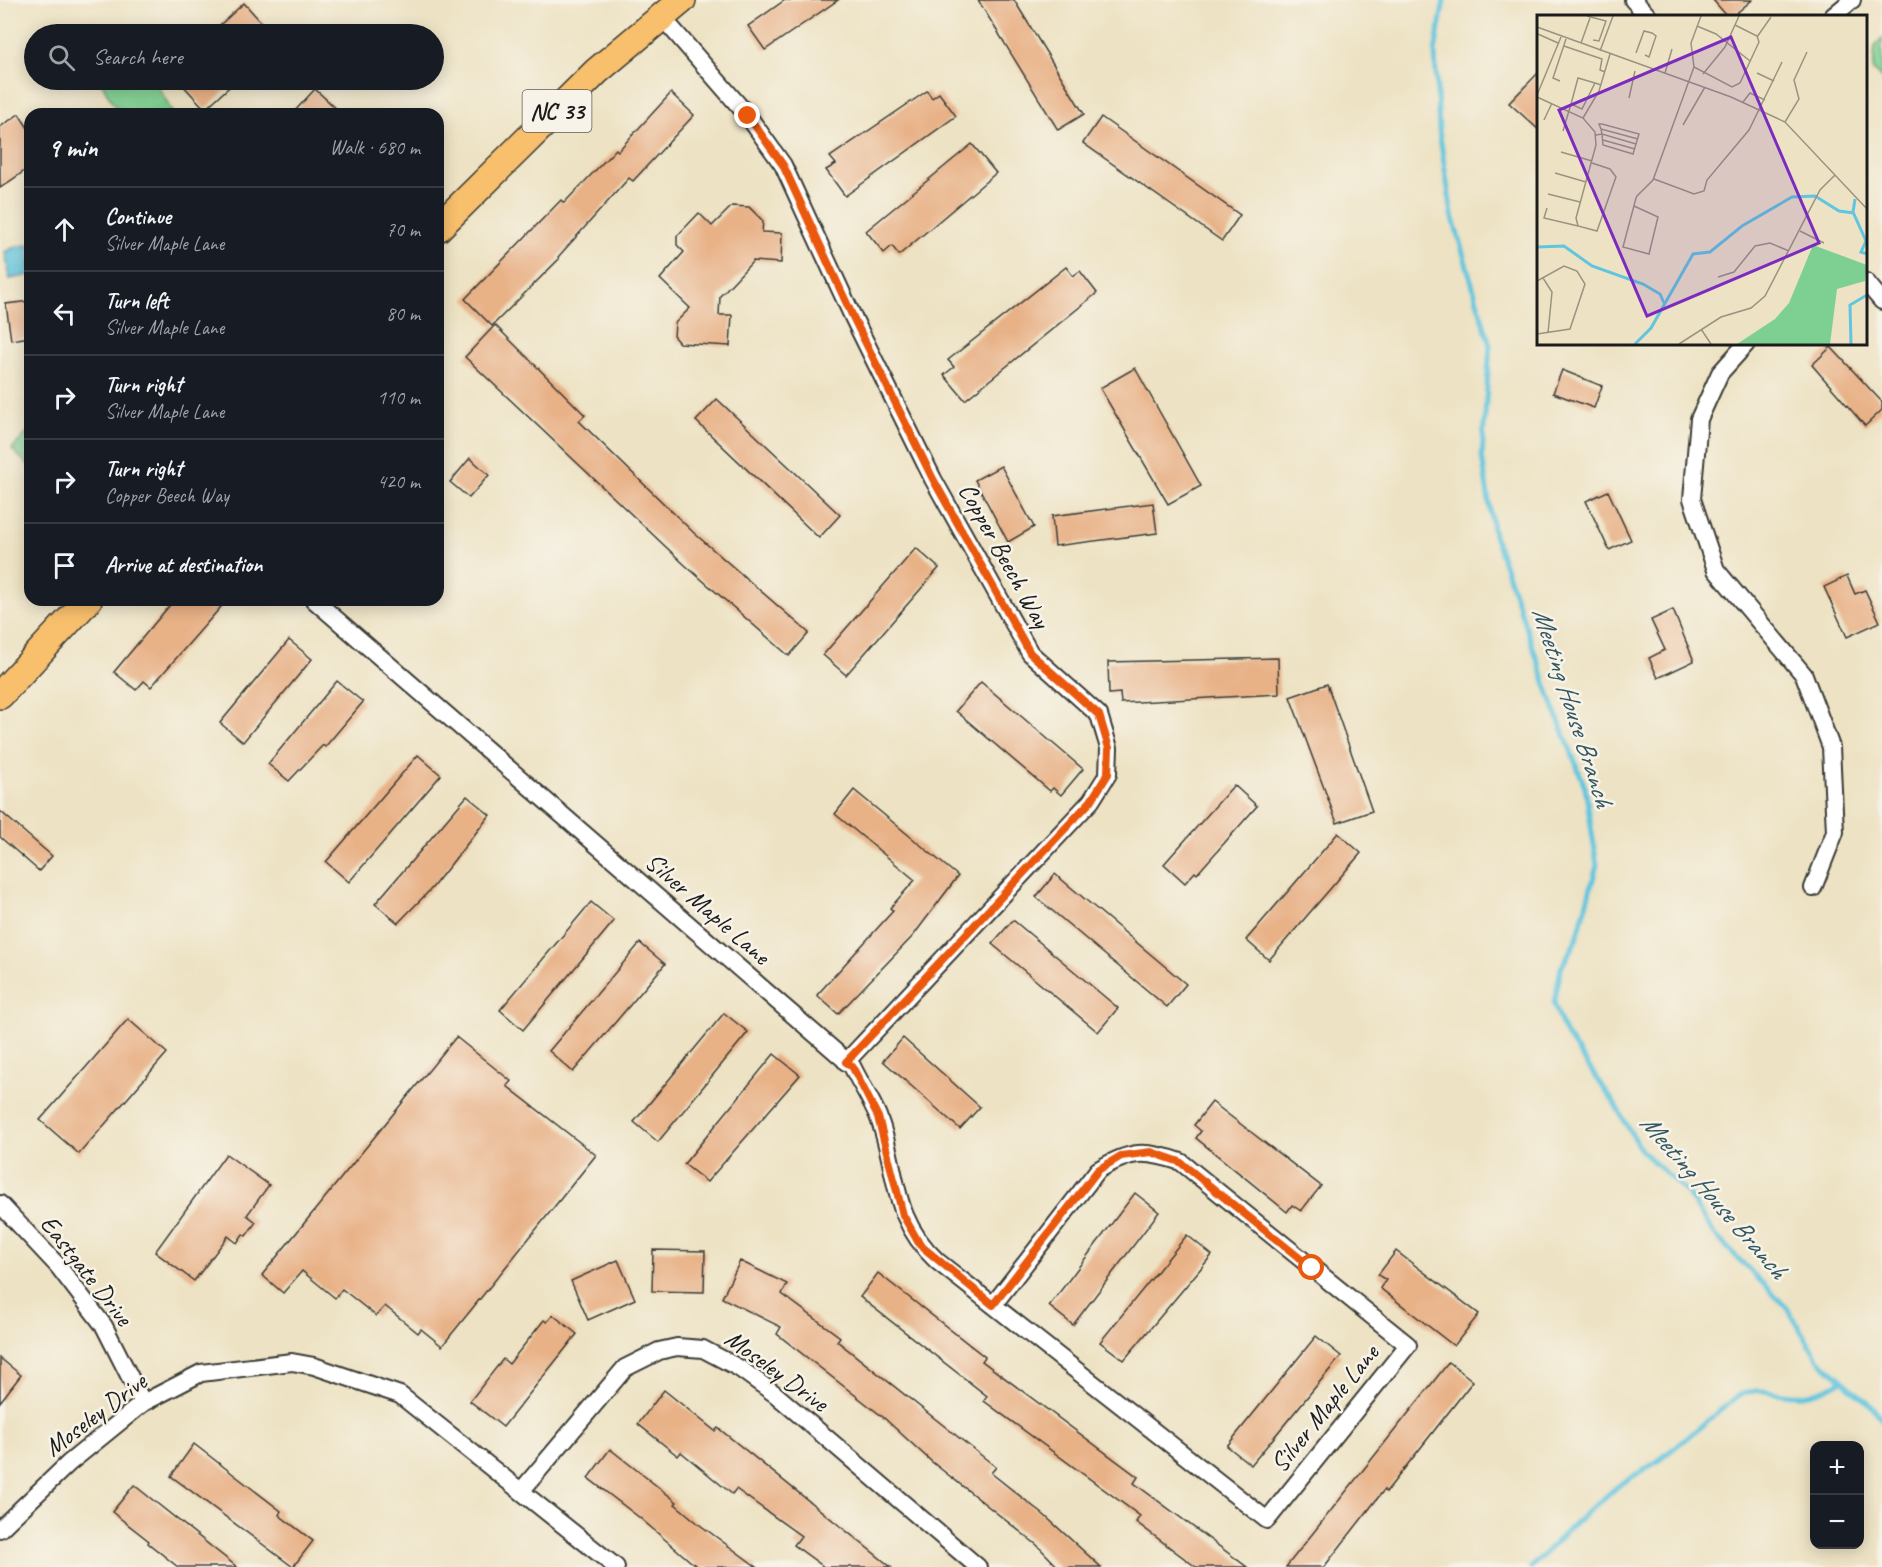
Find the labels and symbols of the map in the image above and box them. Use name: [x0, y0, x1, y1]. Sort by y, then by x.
inset map: [1537, 15, 1867, 345]
road number: NC 33: [522, 90, 592, 132]
route end: [734, 102, 760, 128]
street label: Copper Beech Way: [951, 477, 1059, 635]
water label: Meeting House Branch: [1525, 603, 1622, 813]
street label: Silver Maple Lane: [638, 845, 778, 973]
water label: Meeting House Branch: [1633, 1106, 1796, 1287]
street label: Eastgate Drive: [33, 1208, 141, 1334]
route start: [1298, 1254, 1324, 1280]
street label: Moseley Drive: [718, 1322, 836, 1420]
street label: Silver Maple Lane: [1263, 1336, 1387, 1479]
street label: Moseley Drive: [37, 1364, 154, 1464]

